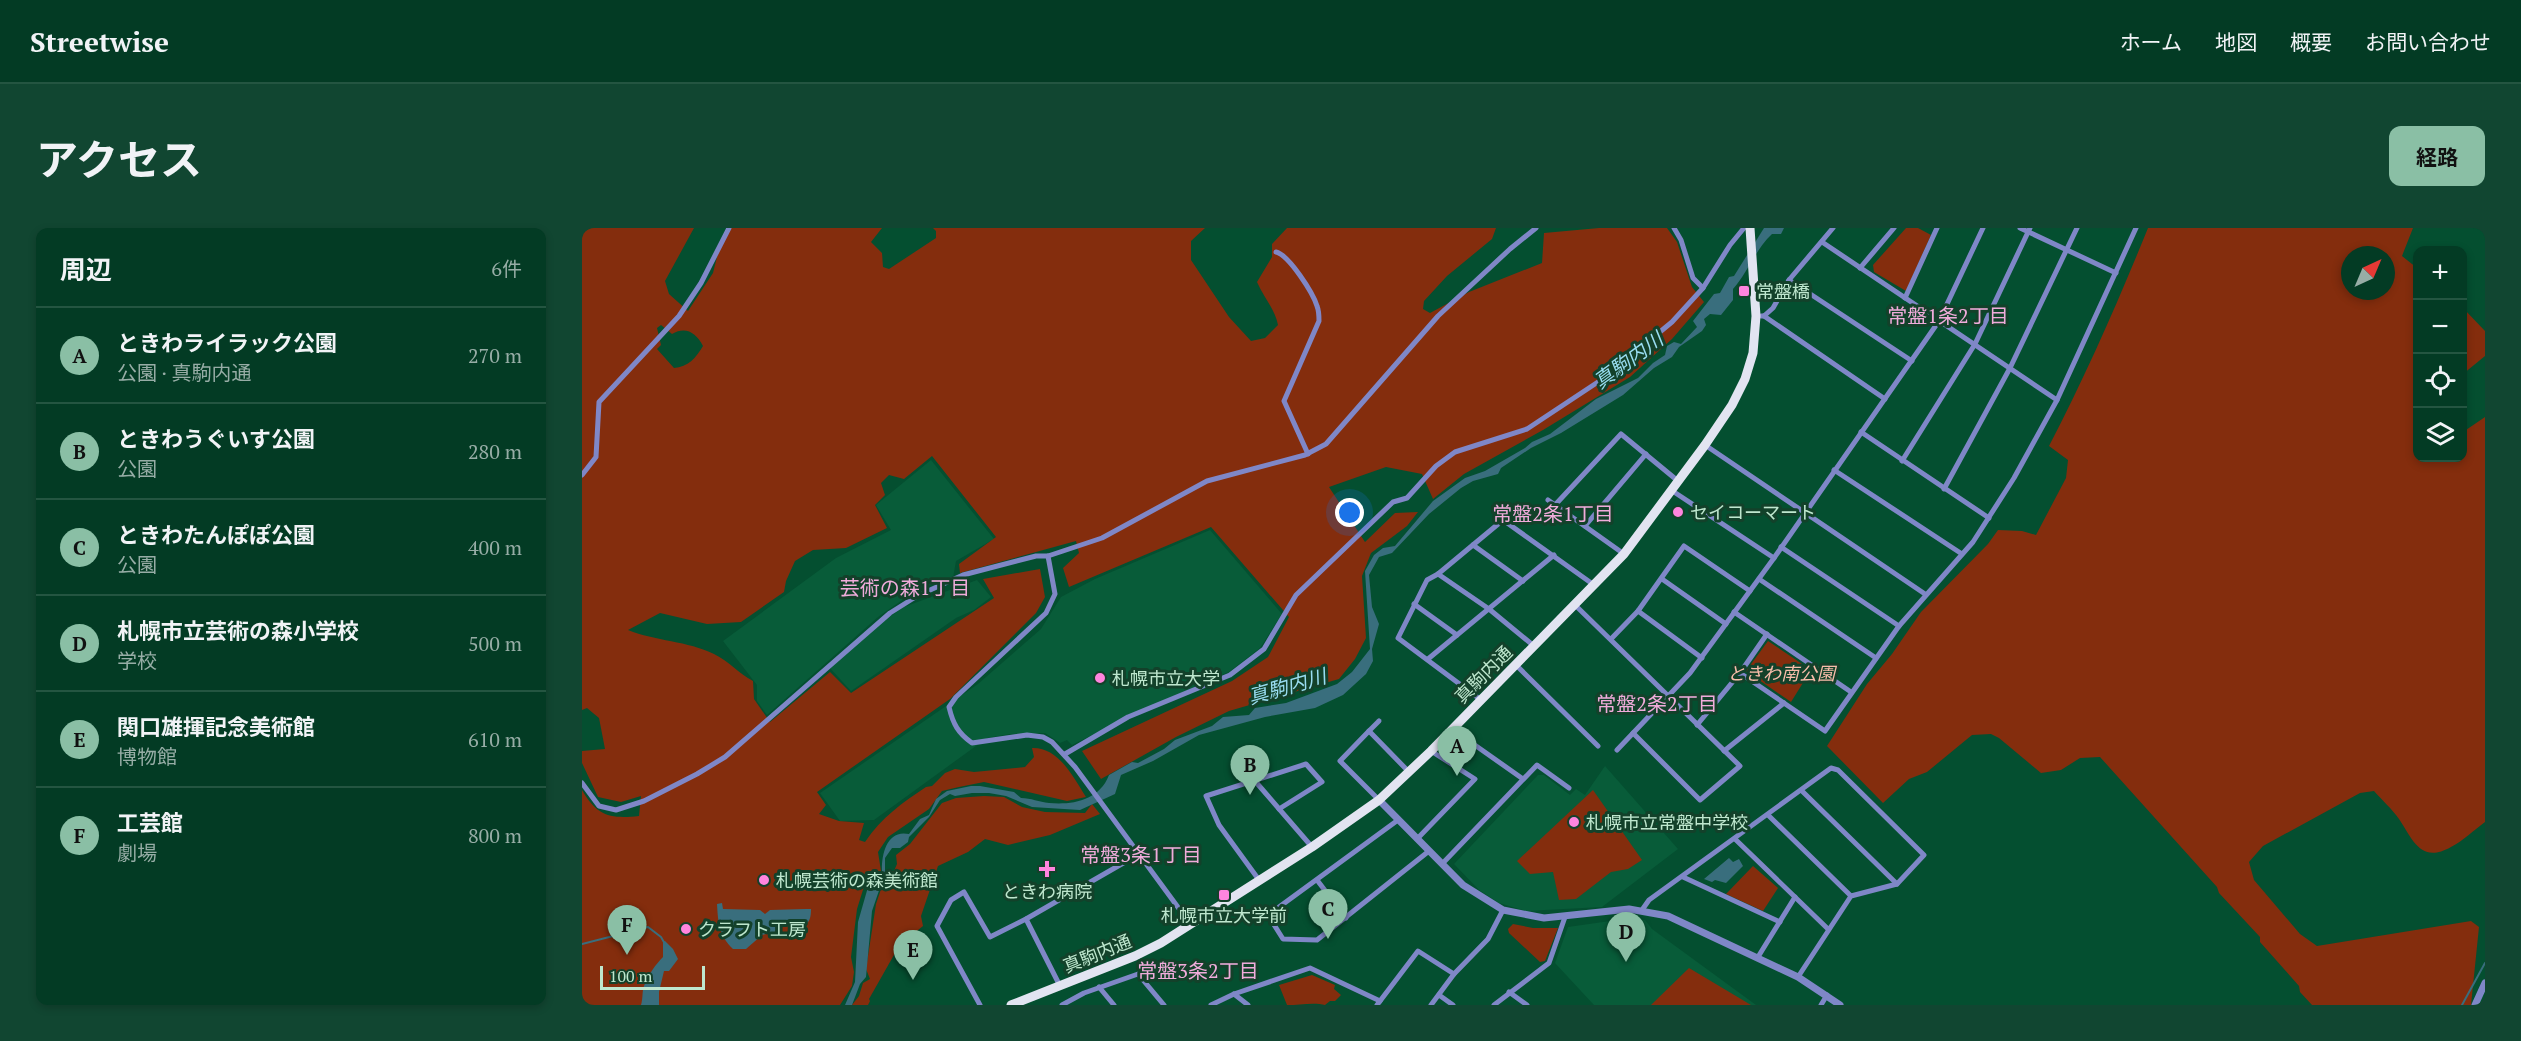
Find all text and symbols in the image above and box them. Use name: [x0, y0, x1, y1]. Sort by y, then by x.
text: Streetwise: [30, 23, 169, 60]
text: ホーム: [2120, 28, 2182, 56]
text: 地図: [2215, 28, 2257, 56]
text: 概要: [2290, 28, 2332, 56]
text: お問い合わせ: [2365, 28, 2491, 56]
button: 経路: [2389, 126, 2485, 186]
text: アクセス: [36, 131, 202, 187]
north arrow: [2341, 246, 2395, 300]
map controls: [2413, 246, 2467, 462]
button: +: [2413, 246, 2467, 300]
text: 周辺: [60, 252, 112, 286]
text: 6件: [491, 255, 522, 282]
place label: 常盤橋: [1756, 279, 1810, 303]
marker: 常盤橋: [1737, 284, 1751, 298]
button: −: [2413, 300, 2467, 354]
district label: 常盤1条2丁目: [1887, 302, 2009, 329]
water label: 真駒内川: [1588, 324, 1670, 394]
text: ときわライラック公園: [117, 328, 337, 357]
text: A: [72, 342, 87, 369]
text: 270 m: [468, 342, 522, 369]
button: locate: [2413, 354, 2467, 408]
text: 公園 · 真駒内通: [117, 359, 252, 386]
button: layers: [2413, 408, 2467, 462]
text: ときわうぐいす公園: [117, 424, 315, 453]
text: B: [73, 438, 86, 465]
text: 280 m: [468, 438, 522, 465]
text: 公園: [117, 455, 157, 482]
your location: [1335, 498, 1364, 527]
district label: 常盤2条1丁目: [1492, 500, 1614, 527]
place label: セイコーマート: [1690, 500, 1816, 524]
marker: セイコーマート: [1671, 505, 1685, 519]
text: ときわたんぽぽ公園: [117, 520, 315, 549]
text: C: [73, 534, 86, 561]
text: 400 m: [468, 534, 522, 561]
text: 公園: [117, 551, 157, 578]
district label: 芸術の森1丁目: [840, 574, 970, 601]
text: 札幌市立芸術の森小学校: [117, 616, 359, 645]
text: D: [72, 630, 87, 657]
text: 500 m: [468, 630, 522, 657]
street label: 真駒内通: [1449, 640, 1517, 708]
text: 学校: [117, 647, 157, 674]
water label: 真駒内川: [1245, 661, 1331, 710]
park label: ときわ南公園: [1727, 661, 1838, 685]
place label: 札幌市立大学: [1112, 666, 1220, 690]
marker: 札幌市立大学: [1093, 671, 1107, 685]
district label: 常盤2条2丁目: [1596, 690, 1718, 717]
text: 関口雄揮記念美術館: [117, 712, 315, 741]
text: E: [73, 726, 86, 753]
text: 610 m: [468, 726, 522, 753]
pin: A: [1438, 726, 1476, 776]
text: 博物館: [117, 743, 177, 770]
pin: B: [1230, 746, 1270, 795]
text: 工芸館: [117, 808, 183, 837]
place label: 札幌市立常盤中学校: [1586, 810, 1748, 834]
marker: 札幌市立常盤中学校: [1567, 815, 1581, 829]
text: F: [74, 822, 85, 849]
text: 800 m: [468, 822, 522, 849]
text: 劇場: [117, 839, 157, 866]
district label: 常盤3条1丁目: [1080, 841, 1202, 868]
marker: ときわ病院: [1038, 860, 1056, 878]
place label: 札幌芸術の森美術館: [776, 868, 938, 892]
marker: 札幌芸術の森美術館: [757, 873, 771, 887]
place label: ときわ病院: [1002, 879, 1092, 903]
marker: 札幌市立大学前: [1217, 888, 1231, 902]
pin: C: [1308, 890, 1348, 939]
place label: 札幌市立大学前: [1161, 903, 1287, 927]
pin: F: [608, 906, 646, 955]
pin: D: [1606, 912, 1646, 962]
place label: クラフト工房: [698, 917, 806, 941]
marker: クラフト工房: [679, 922, 693, 936]
street label: 真駒内通: [1059, 928, 1135, 978]
pin: E: [894, 930, 932, 980]
district label: 常盤3条2丁目: [1137, 957, 1259, 984]
scale bar: [600, 963, 705, 990]
text: 100 m: [609, 965, 652, 987]

